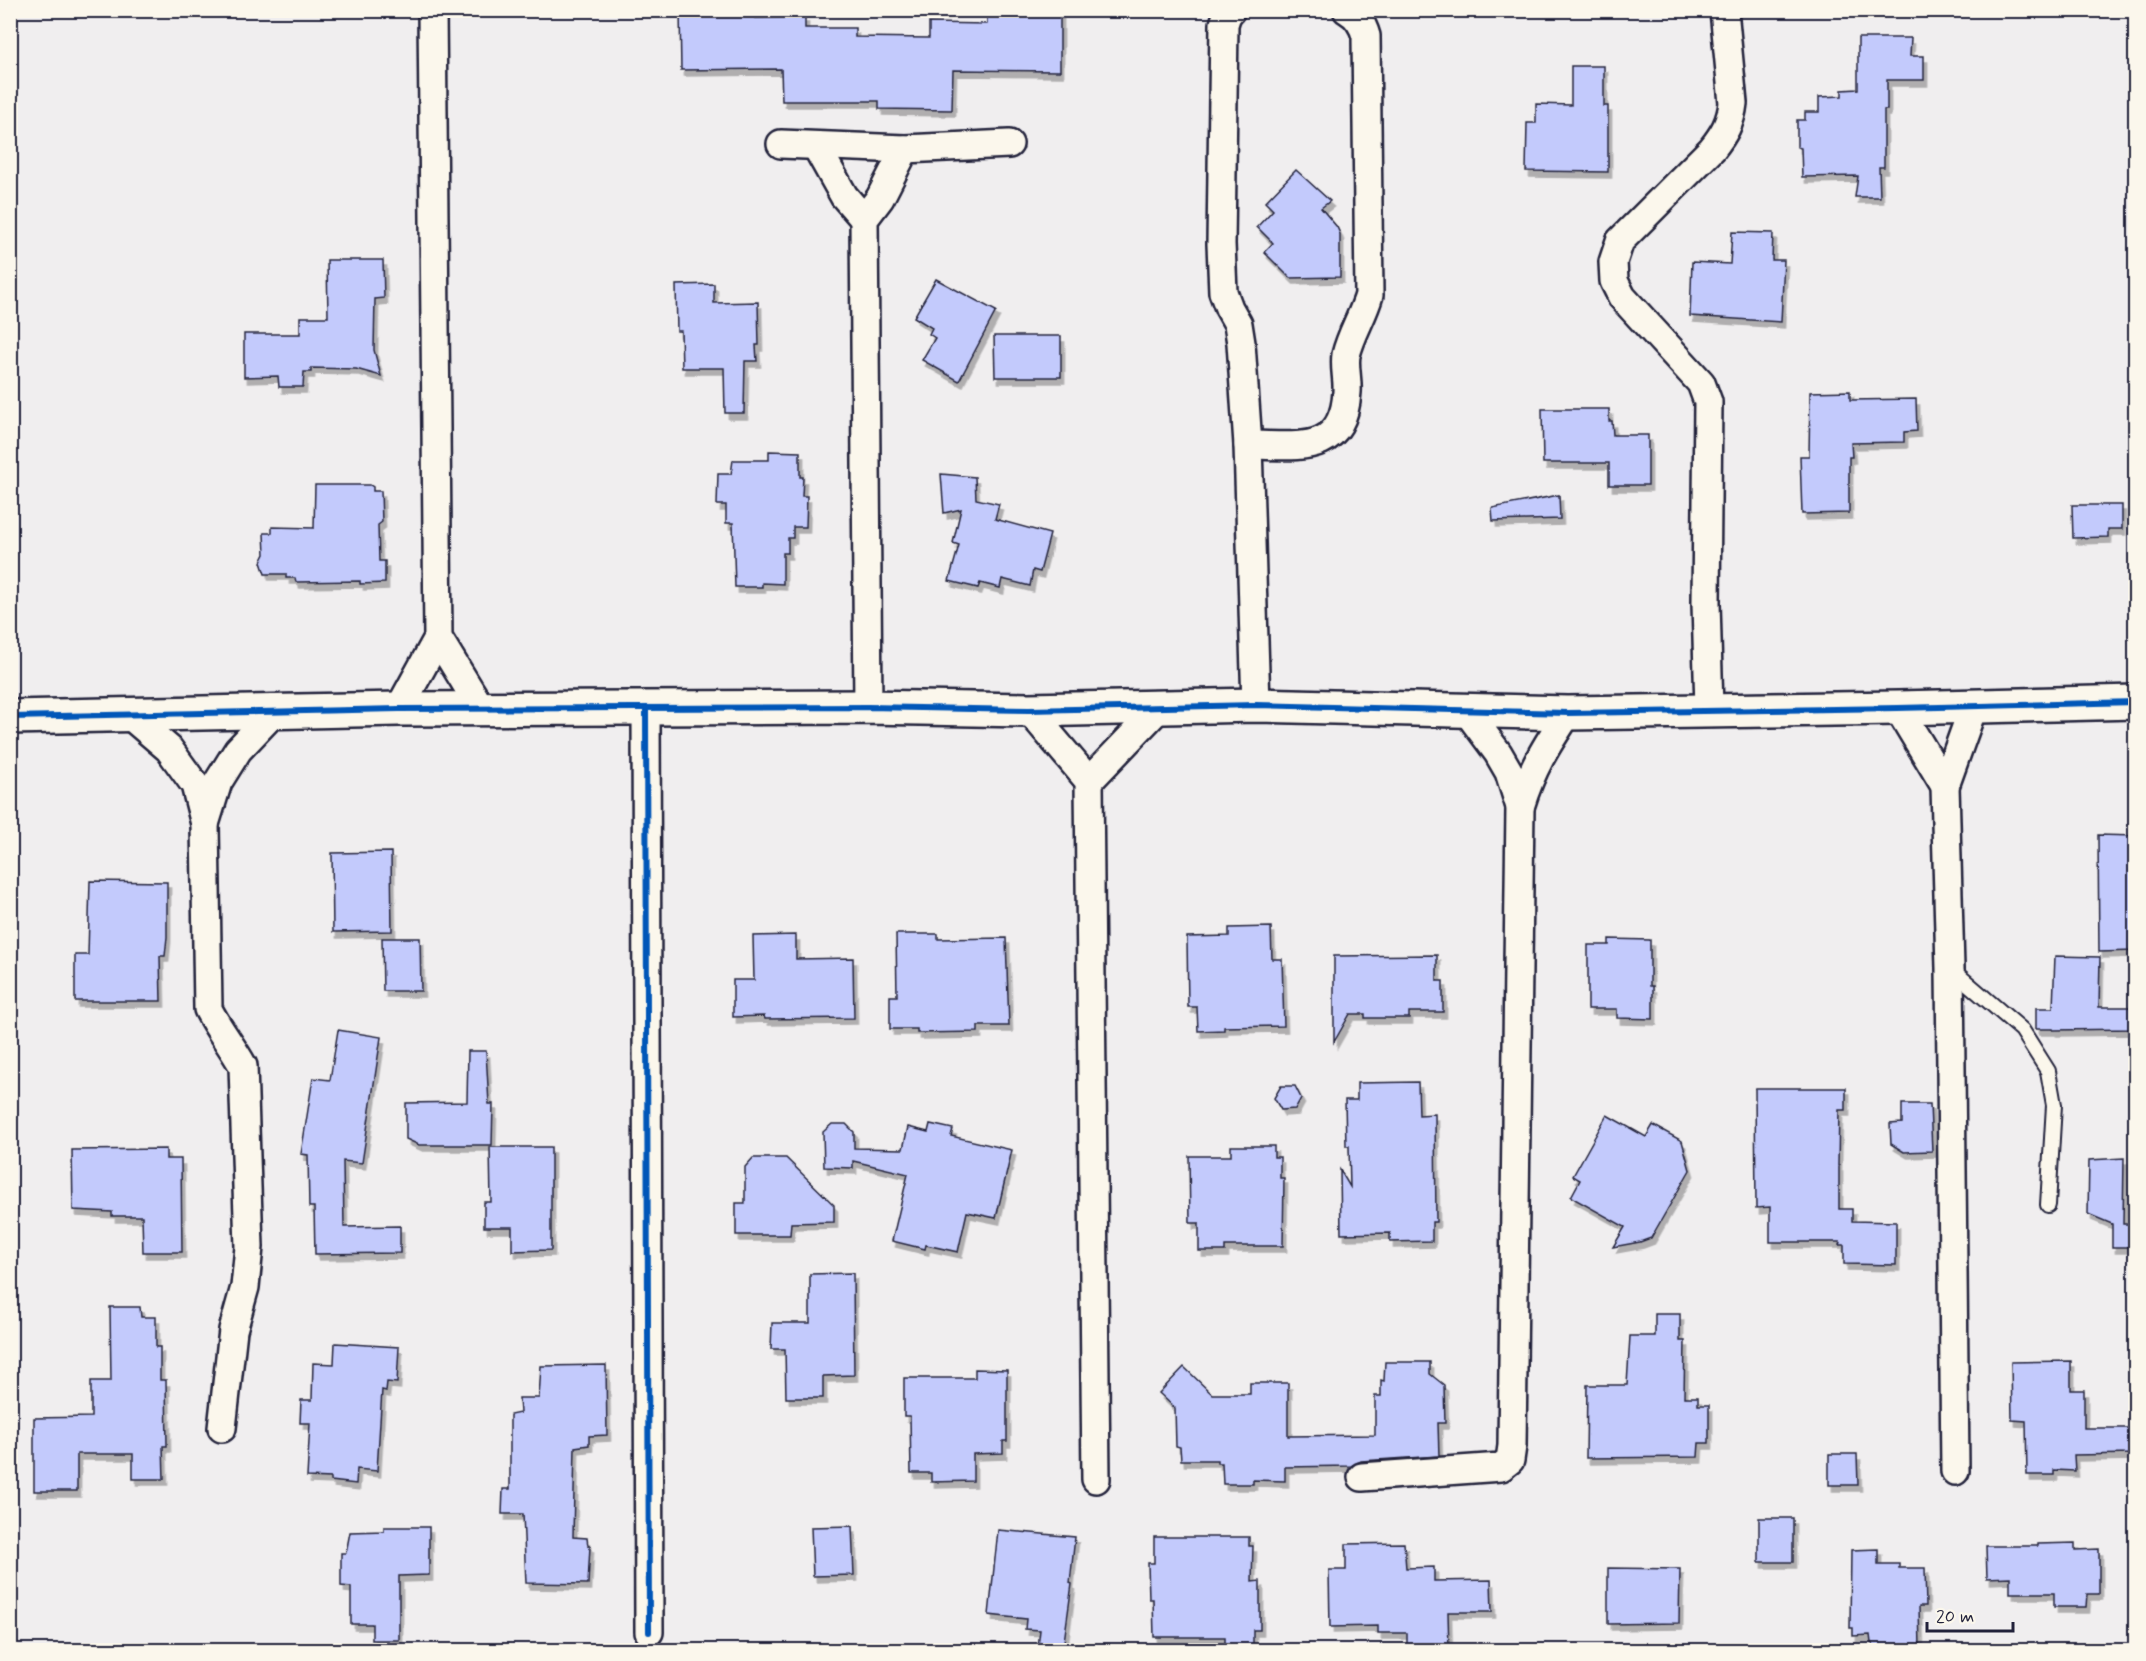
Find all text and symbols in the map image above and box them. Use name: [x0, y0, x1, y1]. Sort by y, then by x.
scale bar: [1927, 1595, 2012, 1633]
text: 20 m: [1936, 1605, 1974, 1629]

